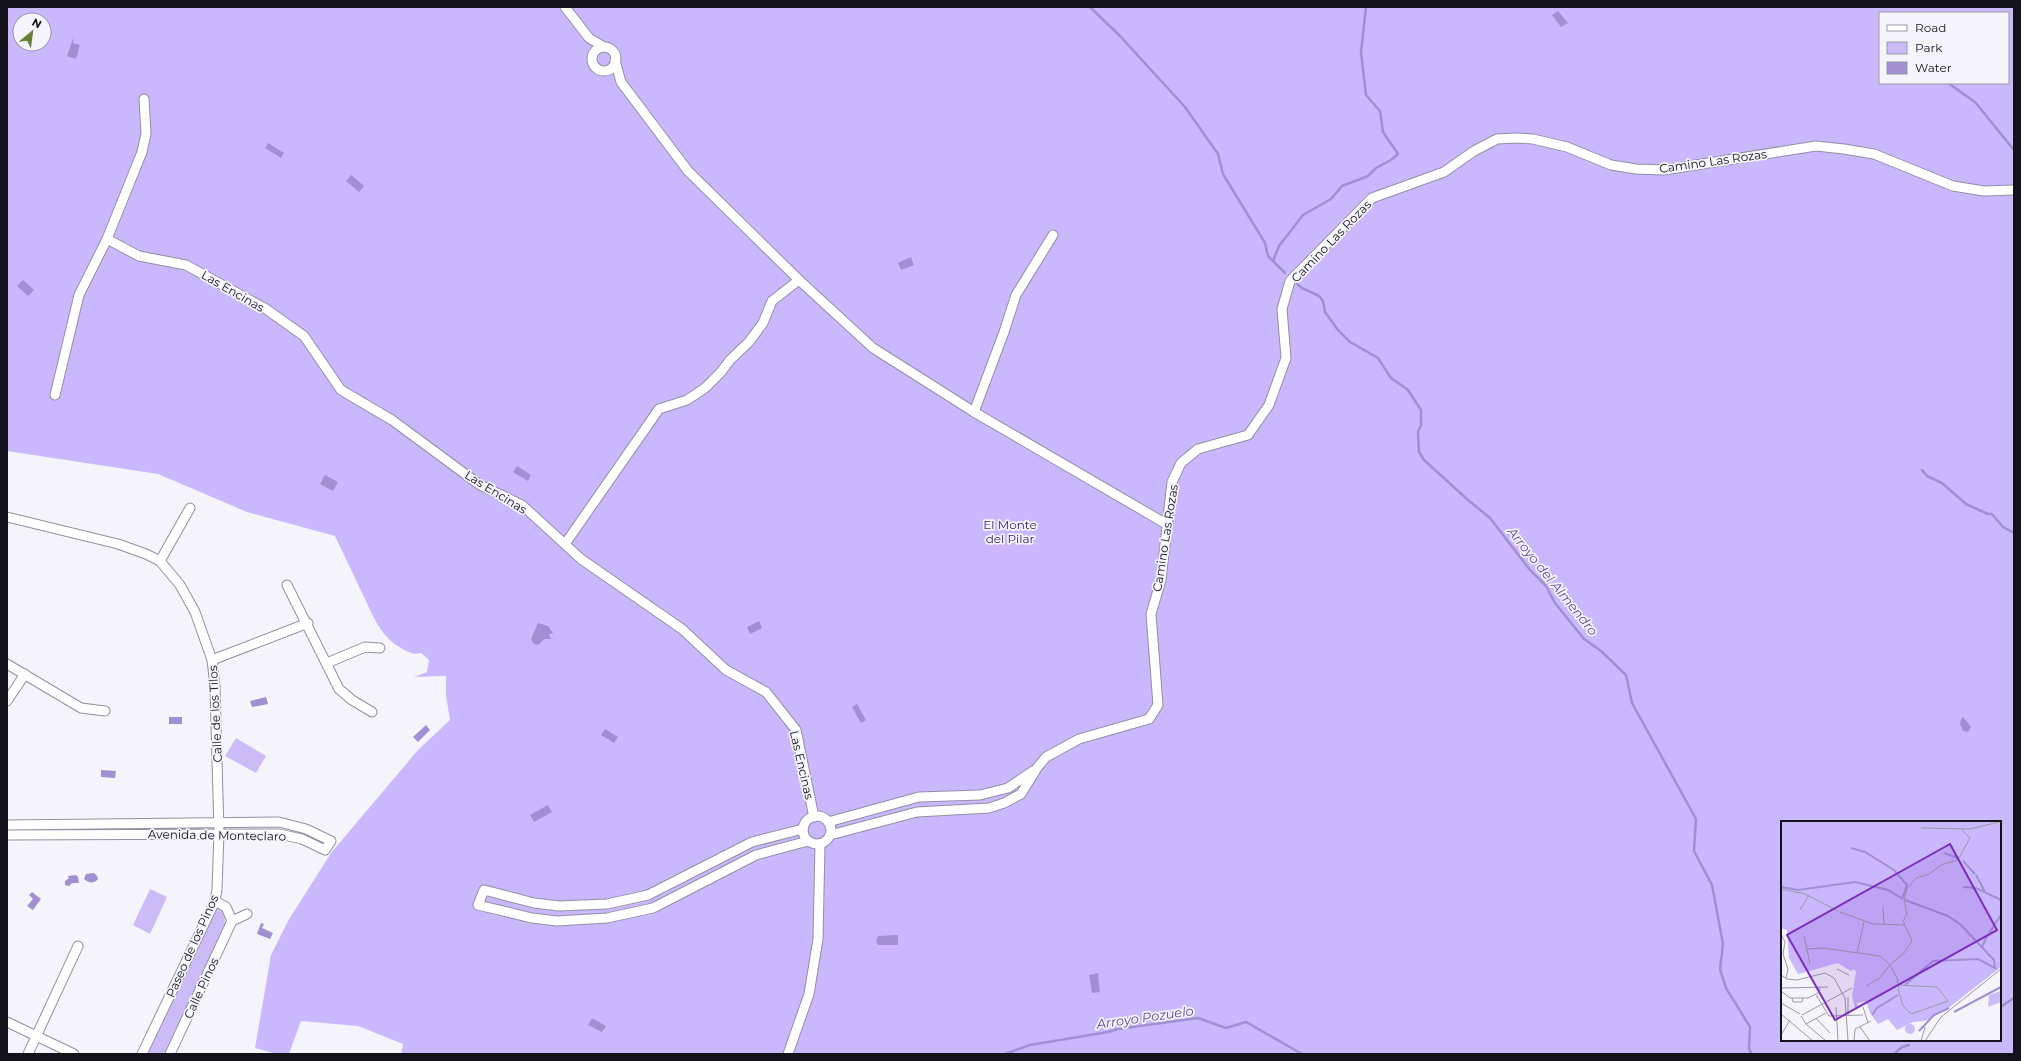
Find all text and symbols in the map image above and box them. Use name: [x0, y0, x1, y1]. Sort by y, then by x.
north arrow: [12, 12, 52, 52]
legend: [1879, 12, 2009, 84]
text: N: [30, 15, 44, 32]
text: Road: [1915, 20, 1946, 35]
text: Park: [1915, 40, 1943, 55]
text: Water: [1915, 60, 1952, 75]
street label: Camino Las Rozas: [1658, 146, 1768, 176]
street label: Camino Las Rozas: [1288, 197, 1374, 285]
street label: Las Encinas: [199, 267, 267, 315]
street label: Las Encinas: [462, 467, 530, 517]
street label: Camino Las Rozas: [1149, 483, 1181, 593]
park label: El Monte del Pilar: [983, 517, 1037, 546]
water label: Arroyo del Almendro: [1504, 523, 1602, 638]
street label: Calle de los Tilos: [205, 665, 225, 763]
street label: Las Encinas: [787, 729, 817, 801]
inset map: [1781, 821, 2001, 1041]
street label: Avenida de Monteclaro: [148, 826, 286, 844]
street label: Paseo de los Pinos: [163, 892, 221, 1000]
street label: Calle Pinos: [180, 955, 222, 1021]
water label: Arroyo Pozuelo: [1094, 1002, 1195, 1032]

